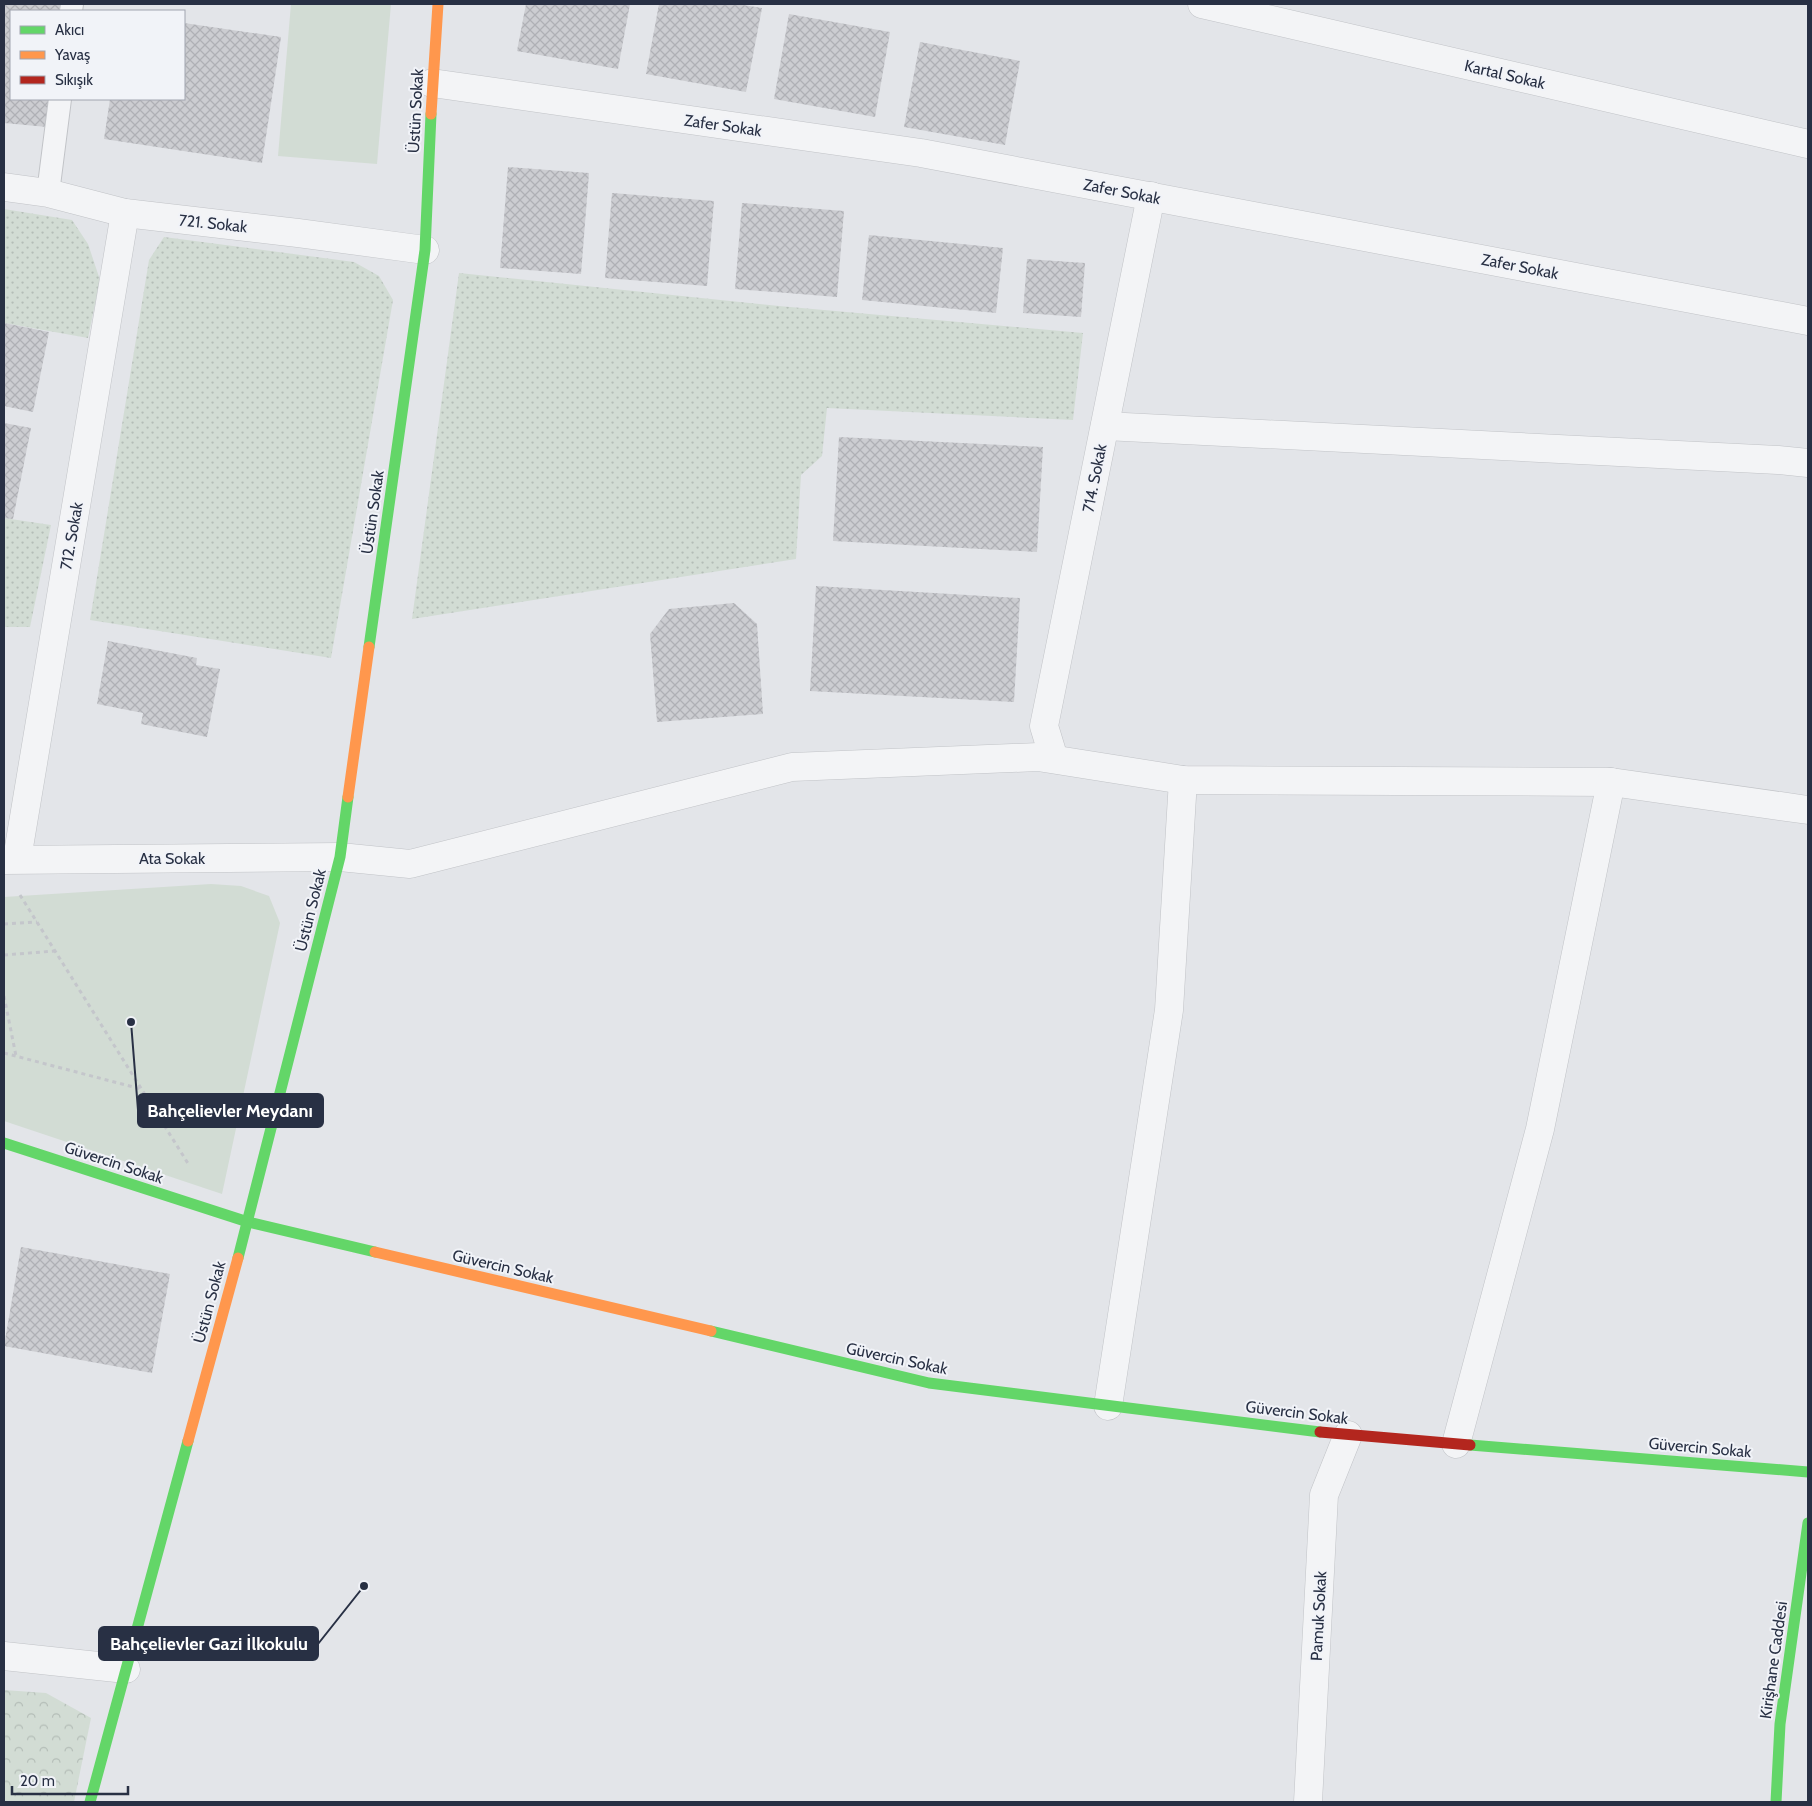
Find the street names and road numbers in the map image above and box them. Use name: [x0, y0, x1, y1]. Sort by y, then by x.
street label: Kartal Sokak: [1463, 56, 1548, 93]
street label: Üstün Sokak: [404, 68, 427, 154]
street label: Zafer Sokak: [683, 111, 764, 140]
street label: Zafer Sokak: [1082, 175, 1163, 208]
street label: 721. Sokak: [178, 210, 249, 237]
street label: Zafer Sokak: [1480, 250, 1561, 283]
street label: 714. Sokak: [1079, 441, 1111, 514]
street label: Üstün Sokak: [357, 468, 388, 555]
street label: 712. Sokak: [56, 500, 87, 572]
street label: Ata Sokak: [139, 849, 206, 868]
street label: Üstün Sokak: [291, 866, 330, 953]
street label: Güvercin Sokak: [62, 1138, 167, 1188]
street label: Güvercin Sokak: [451, 1246, 556, 1288]
street label: Üstün Sokak: [189, 1258, 230, 1345]
street label: Güvercin Sokak: [845, 1338, 950, 1379]
street label: Güvercin Sokak: [1245, 1397, 1350, 1428]
street label: Güvercin Sokak: [1648, 1434, 1753, 1462]
street label: Pamuk Sokak: [1307, 1570, 1330, 1661]
street label: Kirişhane Caddesi: [1756, 1600, 1791, 1720]

